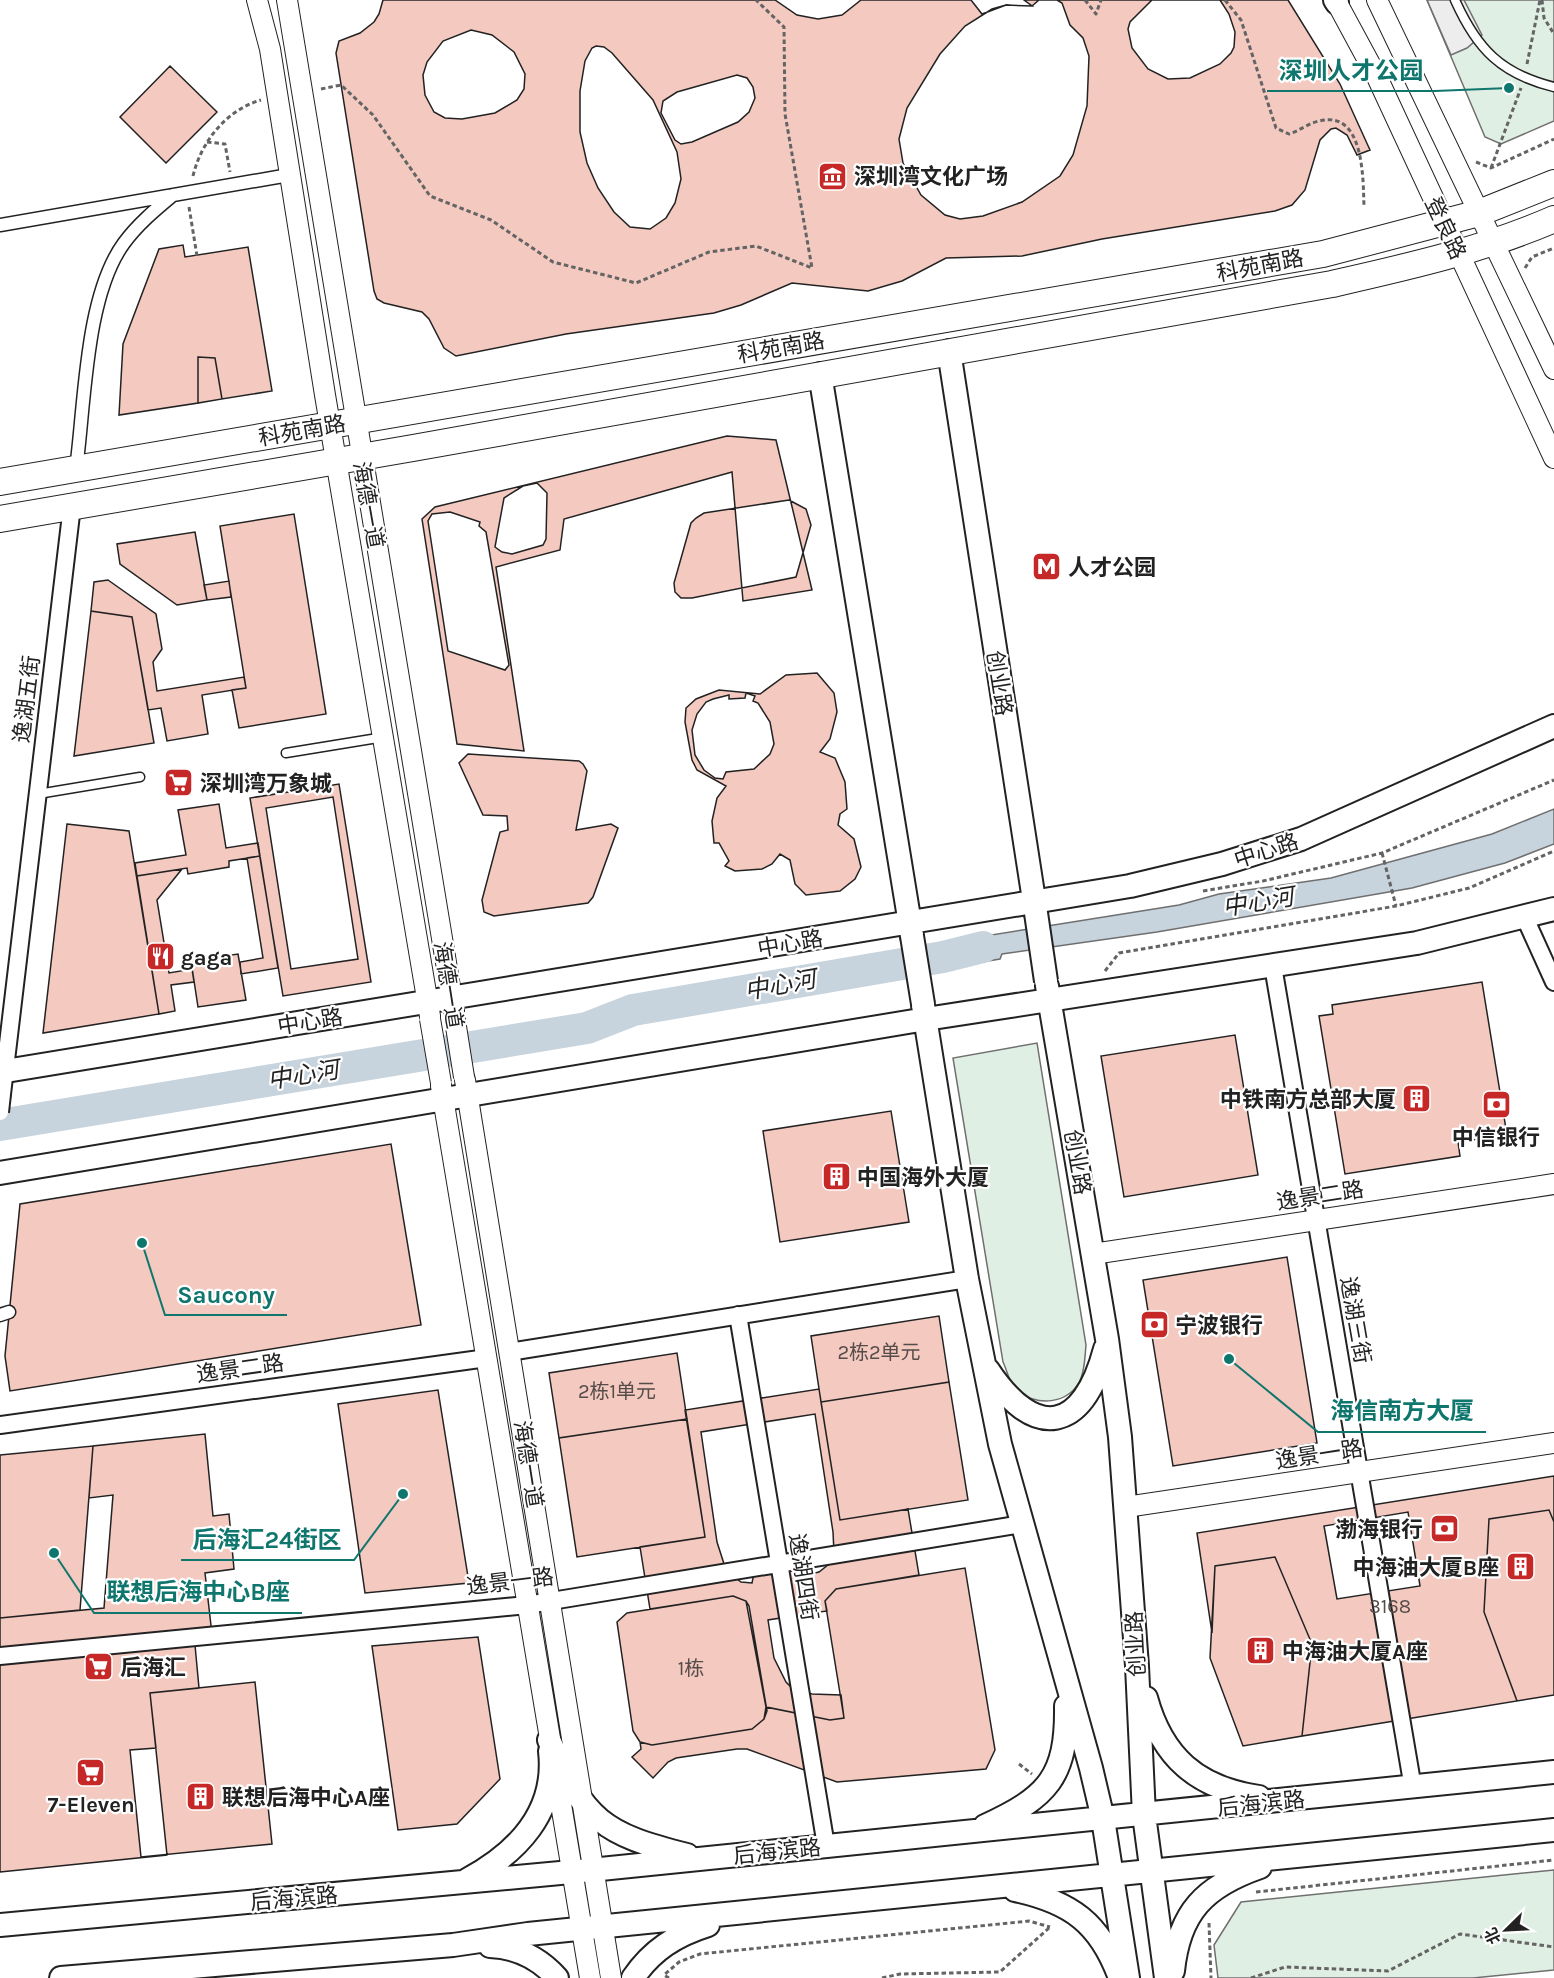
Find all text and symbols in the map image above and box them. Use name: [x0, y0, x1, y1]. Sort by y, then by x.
callout: 深圳人才公园: [1267, 49, 1435, 91]
text: 深圳人才公园: [1279, 57, 1423, 85]
museum icon: 深圳湾文化广场: [817, 160, 849, 192]
place label: 深圳湾文化广场: [854, 164, 1008, 190]
street label: 登良路: [1419, 193, 1471, 264]
street label: 科苑南路: [1215, 245, 1306, 287]
street label: 科苑南路: [736, 328, 827, 368]
street label: 科苑南路: [257, 411, 348, 451]
street label: 海德一道: [348, 460, 388, 551]
metro station icon: 人才公园: [1031, 551, 1063, 583]
place label: 人才公园: [1068, 555, 1156, 581]
street label: 创业路: [981, 649, 1017, 718]
street label: 逸湖五街: [9, 654, 45, 744]
supermarket icon: 深圳湾万象城: [163, 767, 195, 799]
place label: 深圳湾万象城: [200, 771, 332, 797]
street label: 中心路: [1231, 828, 1302, 874]
water label: 中心河: [1220, 882, 1300, 921]
street label: 中心路: [755, 925, 825, 963]
street label: 海德一道: [428, 940, 468, 1031]
restaurant icon: gaga: [144, 941, 176, 973]
place label: gaga: [181, 945, 232, 971]
water label: 中心河: [742, 964, 822, 1005]
street label: 中心路: [276, 1004, 345, 1040]
water label: 中心河: [265, 1055, 345, 1094]
building icon: 中铁南方总部大厦: [1401, 1083, 1433, 1115]
place label: 中铁南方总部大厦: [1220, 1087, 1396, 1113]
bank icon: 中信银行: [1480, 1089, 1512, 1121]
place label: 中信银行: [1452, 1125, 1540, 1151]
street label: 创业路: [1058, 1127, 1096, 1197]
building icon: 中国海外大厦: [820, 1161, 852, 1193]
place label: 中国海外大厦: [857, 1165, 989, 1191]
street label: 逸景二路: [1275, 1176, 1366, 1216]
callout: Saucony: [165, 1273, 287, 1315]
street label: 逸湖三街: [1335, 1275, 1375, 1366]
text: Saucony: [177, 1281, 275, 1309]
bank icon: 宁波银行: [1138, 1309, 1170, 1341]
place label: 宁波银行: [1175, 1313, 1263, 1339]
house number: 2栋2单元: [837, 1341, 921, 1364]
street label: 逸景二路: [195, 1350, 286, 1388]
house number: 2栋1单元: [578, 1380, 656, 1403]
callout: 海信南方大厦: [1318, 1390, 1486, 1432]
text: 海信南方大厦: [1330, 1397, 1474, 1425]
street label: 海德一道: [508, 1419, 548, 1510]
street label: 逸景一路: [1274, 1435, 1365, 1475]
bank icon: 渤海银行: [1428, 1513, 1460, 1545]
place label: 渤海银行: [1335, 1517, 1423, 1543]
callout: 后海汇24街区: [181, 1518, 354, 1560]
text: 后海汇24街区: [193, 1526, 341, 1554]
street label: 逸湖四街: [783, 1532, 823, 1623]
building icon: 中海油大厦B座: [1504, 1551, 1536, 1583]
place label: 中海油大厦B座: [1353, 1555, 1499, 1581]
street label: 逸景一路: [465, 1564, 555, 1600]
callout: 联想后海中心B座: [94, 1571, 302, 1613]
text: 联想后海中心B座: [106, 1578, 290, 1606]
house number: 3168: [1369, 1595, 1411, 1618]
street label: 创业路: [1121, 1610, 1151, 1678]
building icon: 中海油大厦A座: [1245, 1635, 1277, 1667]
place label: 中海油大厦A座: [1282, 1639, 1428, 1665]
supermarket icon: 后海汇: [83, 1651, 115, 1683]
place label: 后海汇: [120, 1655, 186, 1681]
house number: 1栋: [678, 1657, 704, 1680]
supermarket icon: 7-Eleven: [75, 1756, 107, 1788]
building icon: 联想后海中心A座: [185, 1781, 217, 1813]
place label: 联想后海中心A座: [222, 1785, 390, 1811]
street label: 后海滨路: [1216, 1786, 1306, 1822]
place label: 7-Eleven: [47, 1792, 135, 1818]
street label: 后海滨路: [732, 1834, 822, 1870]
street label: 后海滨路: [249, 1882, 339, 1916]
north arrow: [1476, 1900, 1536, 1960]
text: 北: [1481, 1925, 1505, 1947]

